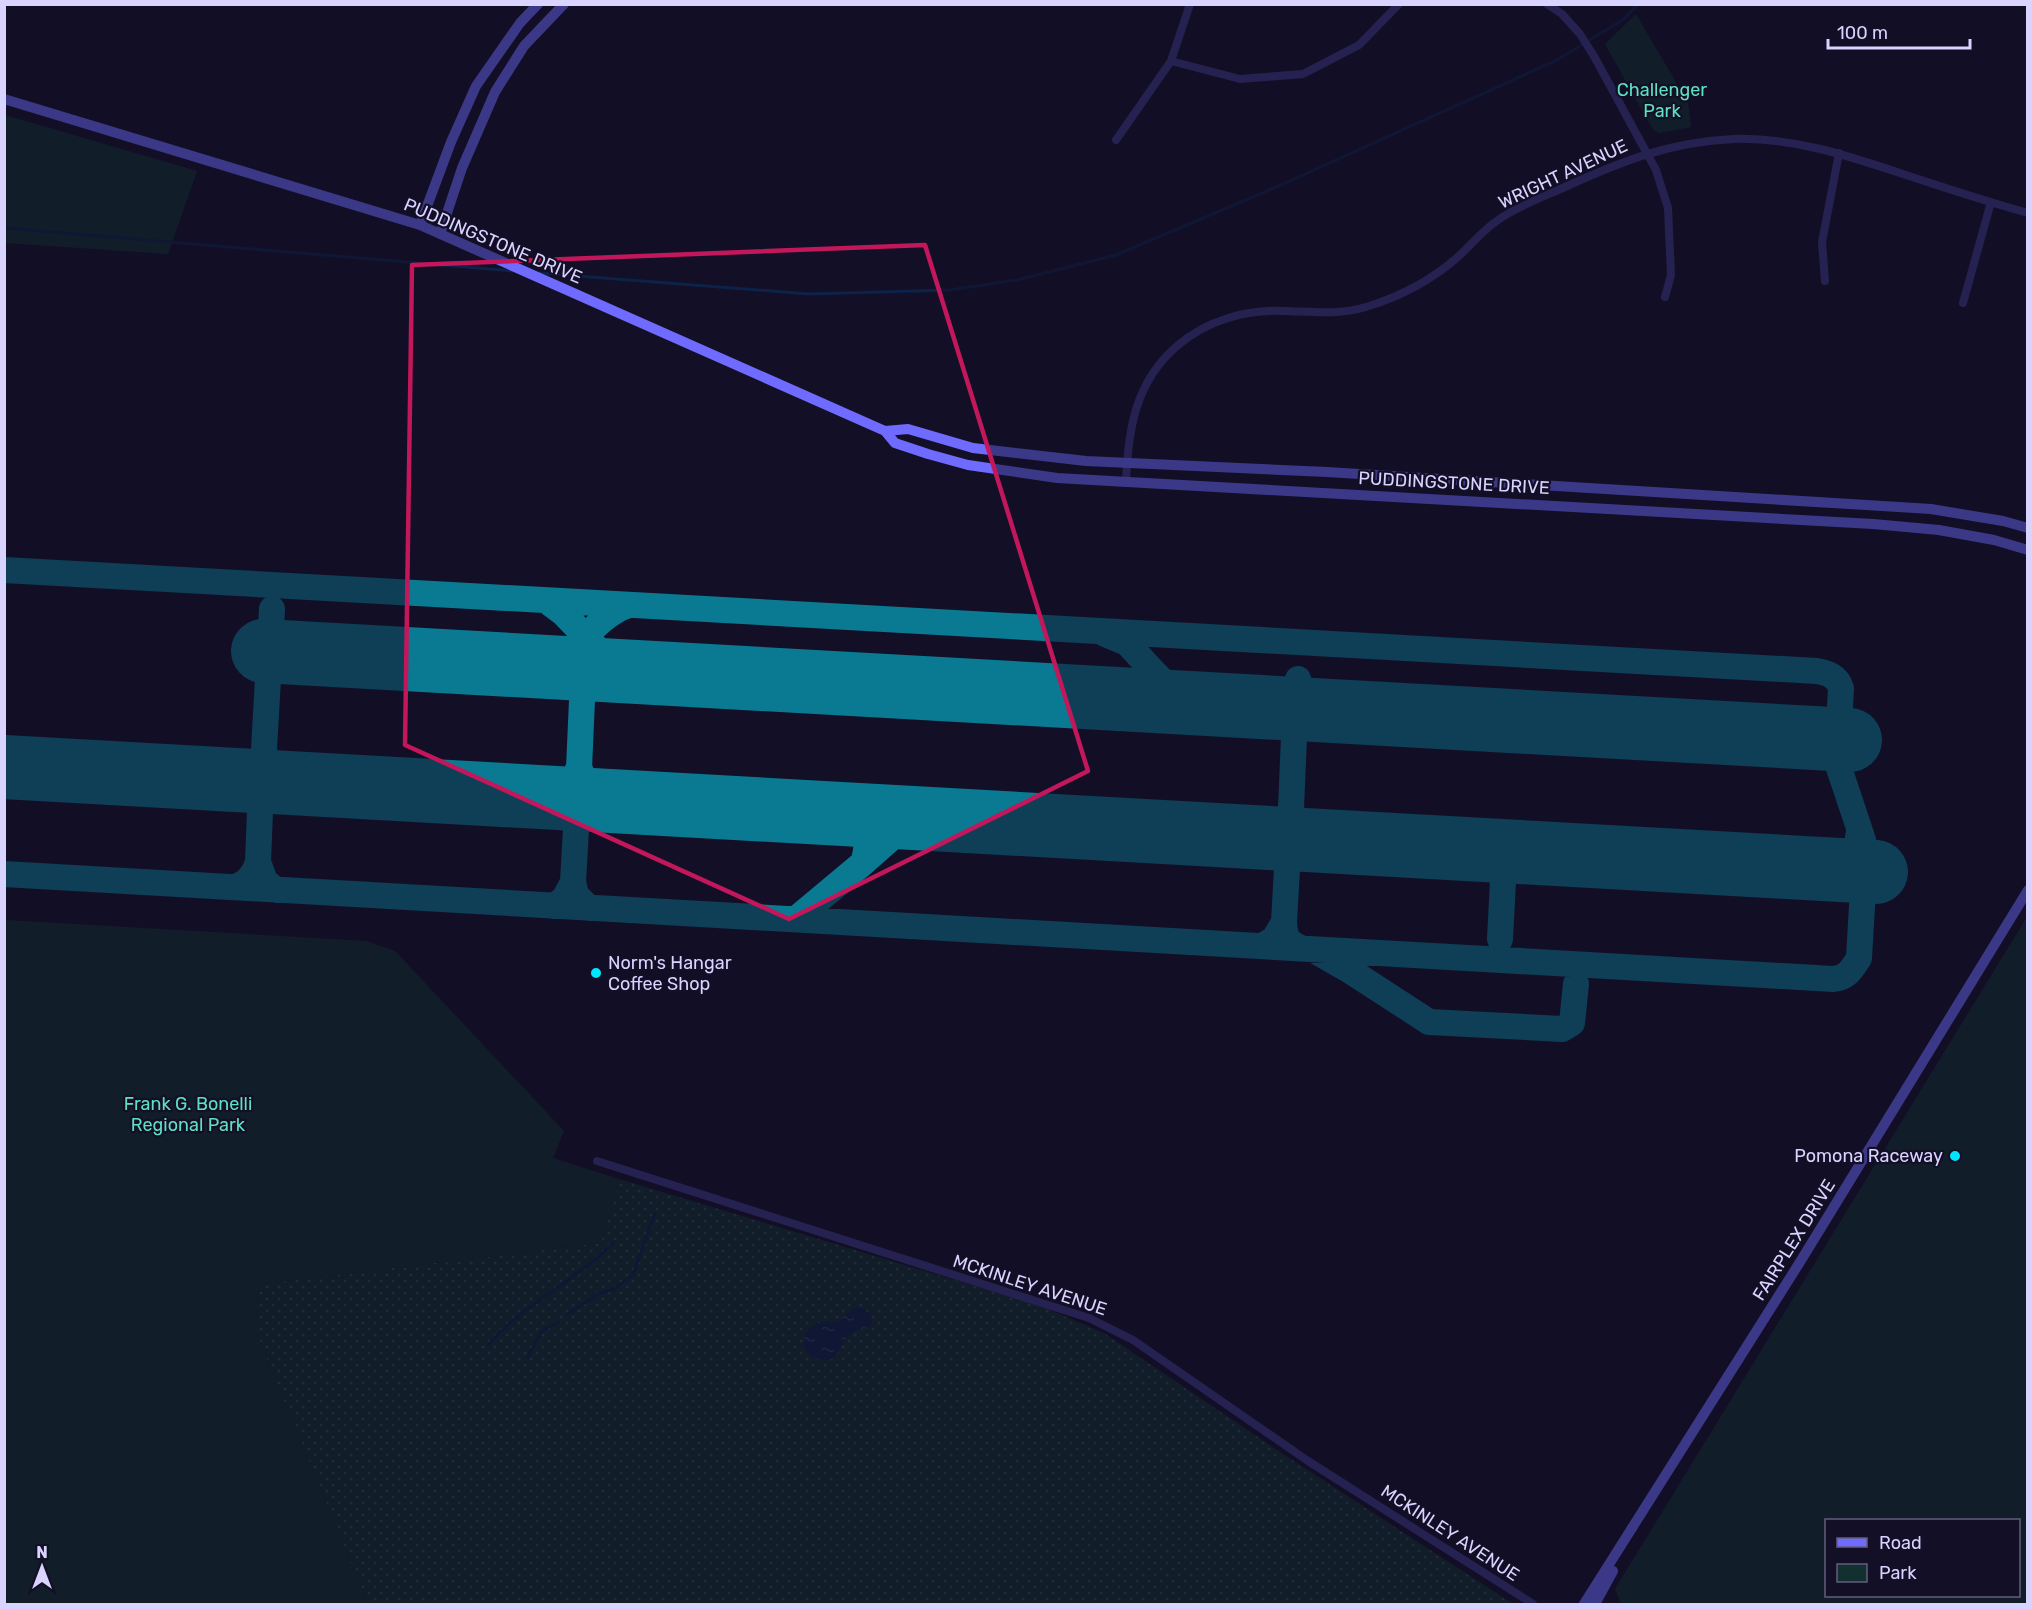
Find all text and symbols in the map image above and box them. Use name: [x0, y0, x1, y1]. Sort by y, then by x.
scale bar: [1828, 12, 1970, 50]
text: 100 m: [1837, 22, 1888, 44]
park label: Challenger Park: [1617, 79, 1707, 122]
street label: WRIGHT AVENUE: [1495, 134, 1631, 214]
street label: PUDDINGSTONE DRIVE: [400, 193, 586, 289]
street label: PUDDINGSTONE DRIVE: [1358, 467, 1550, 499]
place label: Norm's Hangar Coffee Shop: [608, 952, 732, 995]
marker: Norm's Hangar Coffee Shop: [589, 966, 603, 980]
park label: Frank G. Bonelli Regional Park: [124, 1093, 252, 1136]
place label: Pomona Raceway: [1794, 1145, 1943, 1167]
marker: Pomona Raceway: [1948, 1149, 1962, 1163]
street label: FAIRPLEX DRIVE: [1748, 1175, 1840, 1305]
street label: MCKINLEY AVENUE: [950, 1250, 1110, 1320]
street label: MCKINLEY AVENUE: [1377, 1480, 1523, 1586]
legend: [1825, 1519, 2020, 1597]
text: Road: [1879, 1532, 1922, 1554]
north arrow: [12, 1537, 72, 1597]
text: N: [36, 1543, 48, 1562]
text: Park: [1879, 1562, 1917, 1584]

